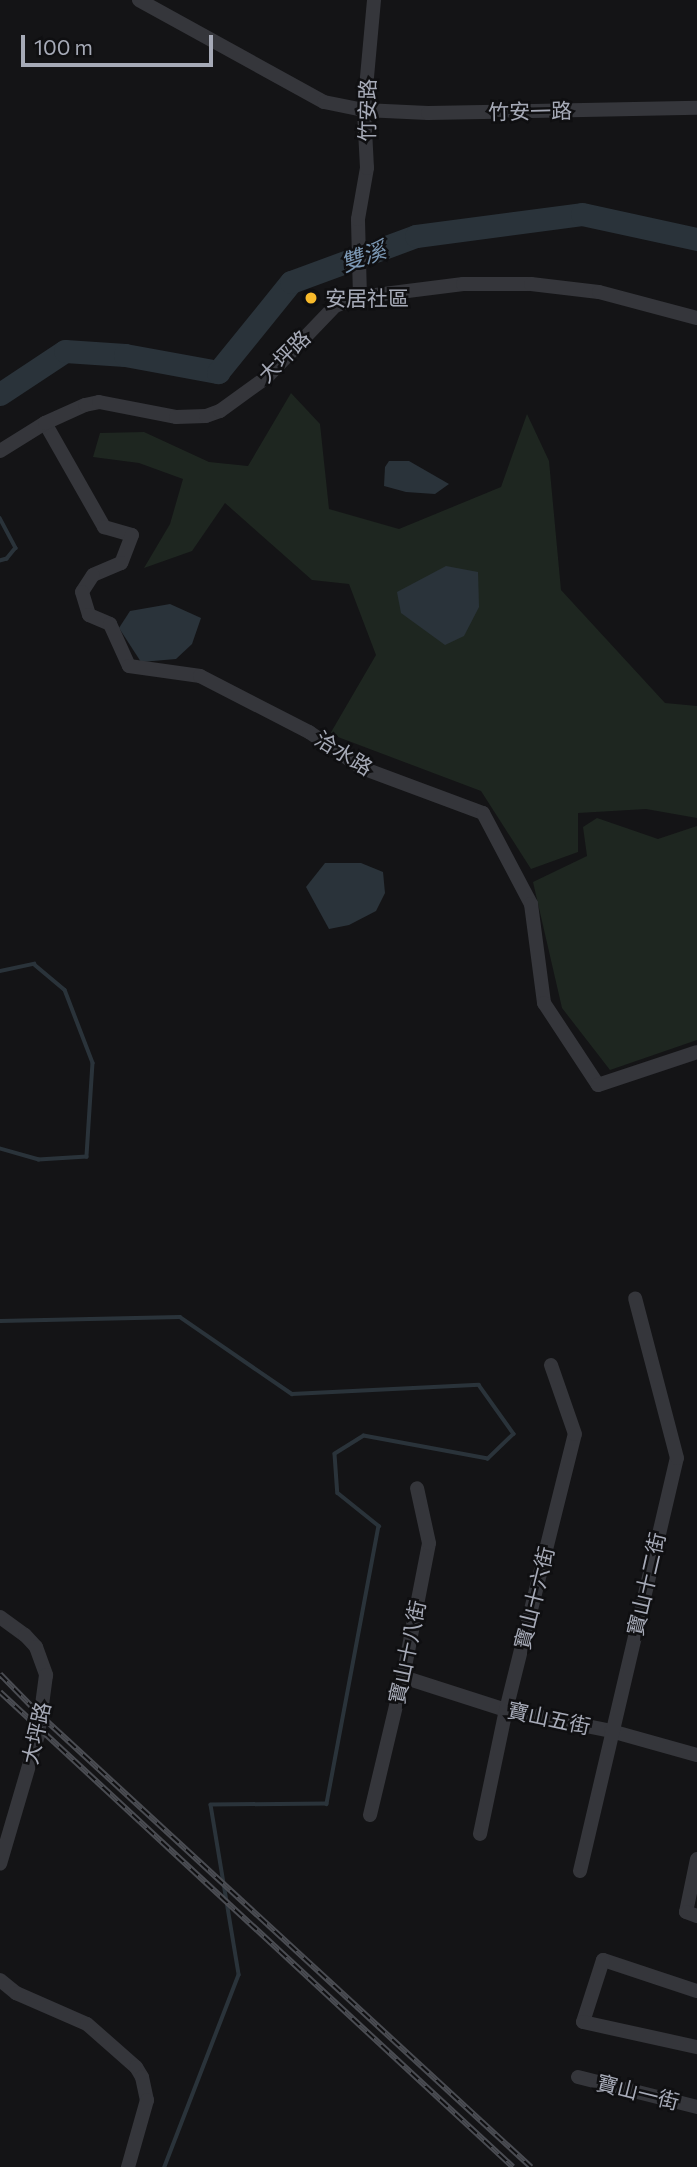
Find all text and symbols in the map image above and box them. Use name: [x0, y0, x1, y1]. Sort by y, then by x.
scale bar: [24, 21, 217, 65]
text: 100 m: [34, 34, 93, 59]
street label: 竹安路: [354, 78, 380, 142]
street label: 竹安一路: [488, 98, 572, 124]
water label: 雙溪: [337, 235, 389, 277]
place label: 安居社區: [325, 285, 409, 311]
marker: 安居社區: [303, 290, 319, 306]
street label: 大坪路: [253, 325, 315, 387]
street label: 洽水路: [311, 726, 377, 780]
street label: 寶山十二街: [622, 1530, 670, 1638]
street label: 寶山十六街: [509, 1544, 559, 1652]
street label: 寶山十八街: [384, 1598, 430, 1706]
street label: 寶山五街: [505, 1697, 593, 1739]
street label: 大坪路: [17, 1699, 55, 1767]
street label: 寶山一街: [594, 2070, 682, 2114]

